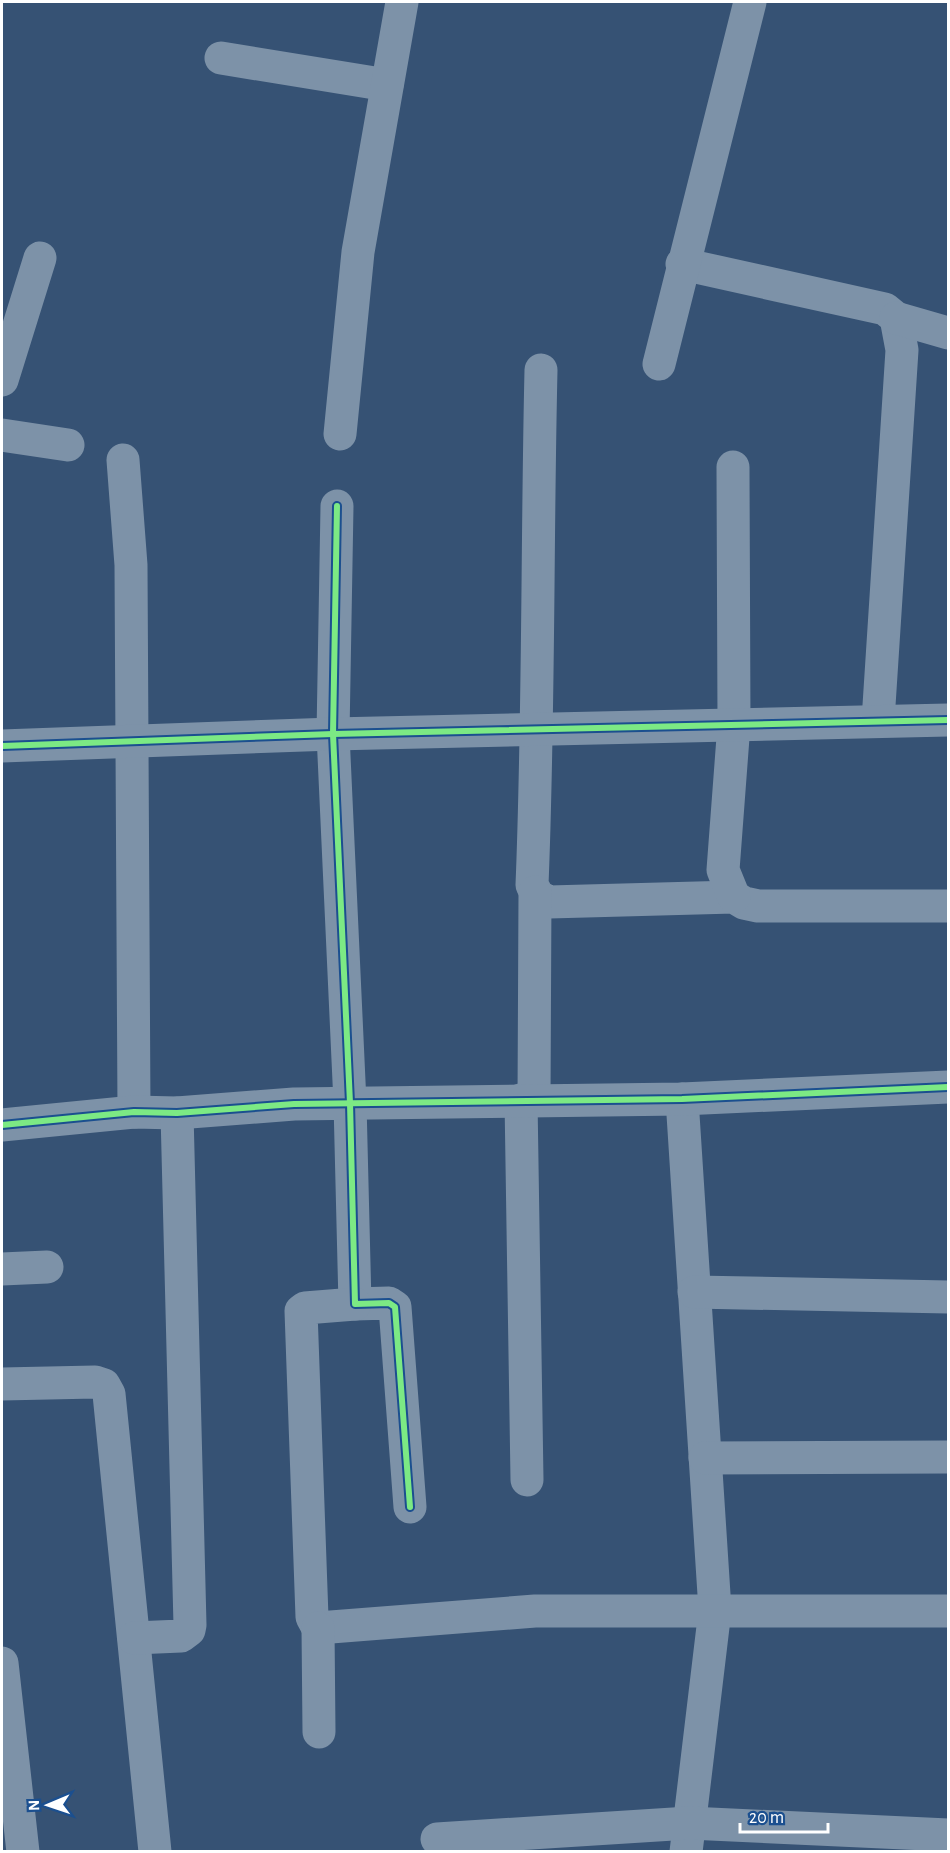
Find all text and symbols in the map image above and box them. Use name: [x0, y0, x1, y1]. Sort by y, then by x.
north arrow: [18, 1775, 78, 1835]
scale bar: [740, 1796, 828, 1834]
text: N: [26, 1800, 42, 1811]
text: 20 m: [749, 1809, 784, 1827]

